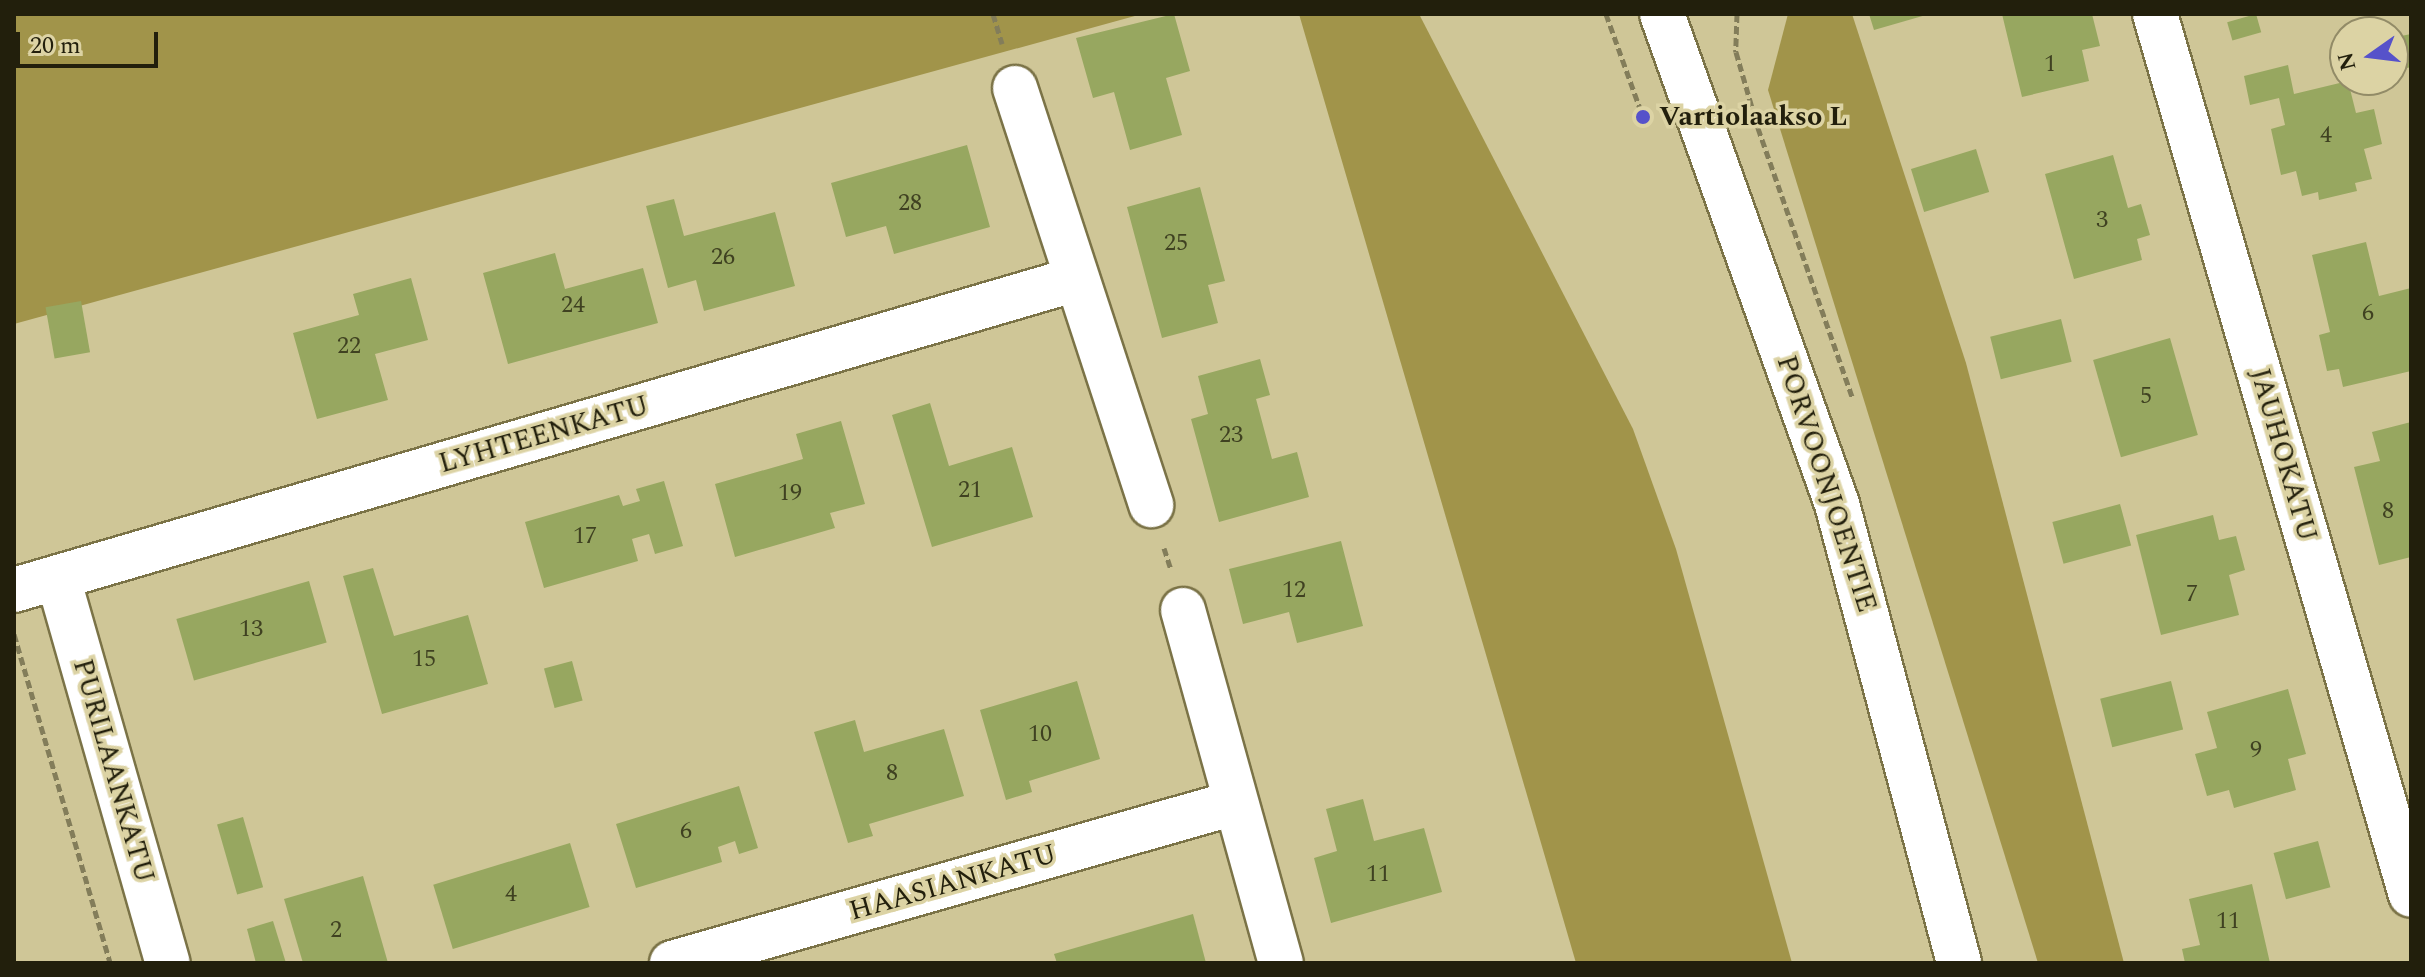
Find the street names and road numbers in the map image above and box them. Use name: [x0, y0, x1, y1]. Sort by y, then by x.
street label: PORVOONJOENTIE: [1769, 351, 1883, 617]
street label: JAUHOKATU: [2242, 365, 2324, 545]
street label: LYHTEENKATU: [435, 389, 653, 481]
street label: PURILAANKATU: [65, 655, 161, 887]
street label: HAASIANKATU: [846, 837, 1060, 929]

